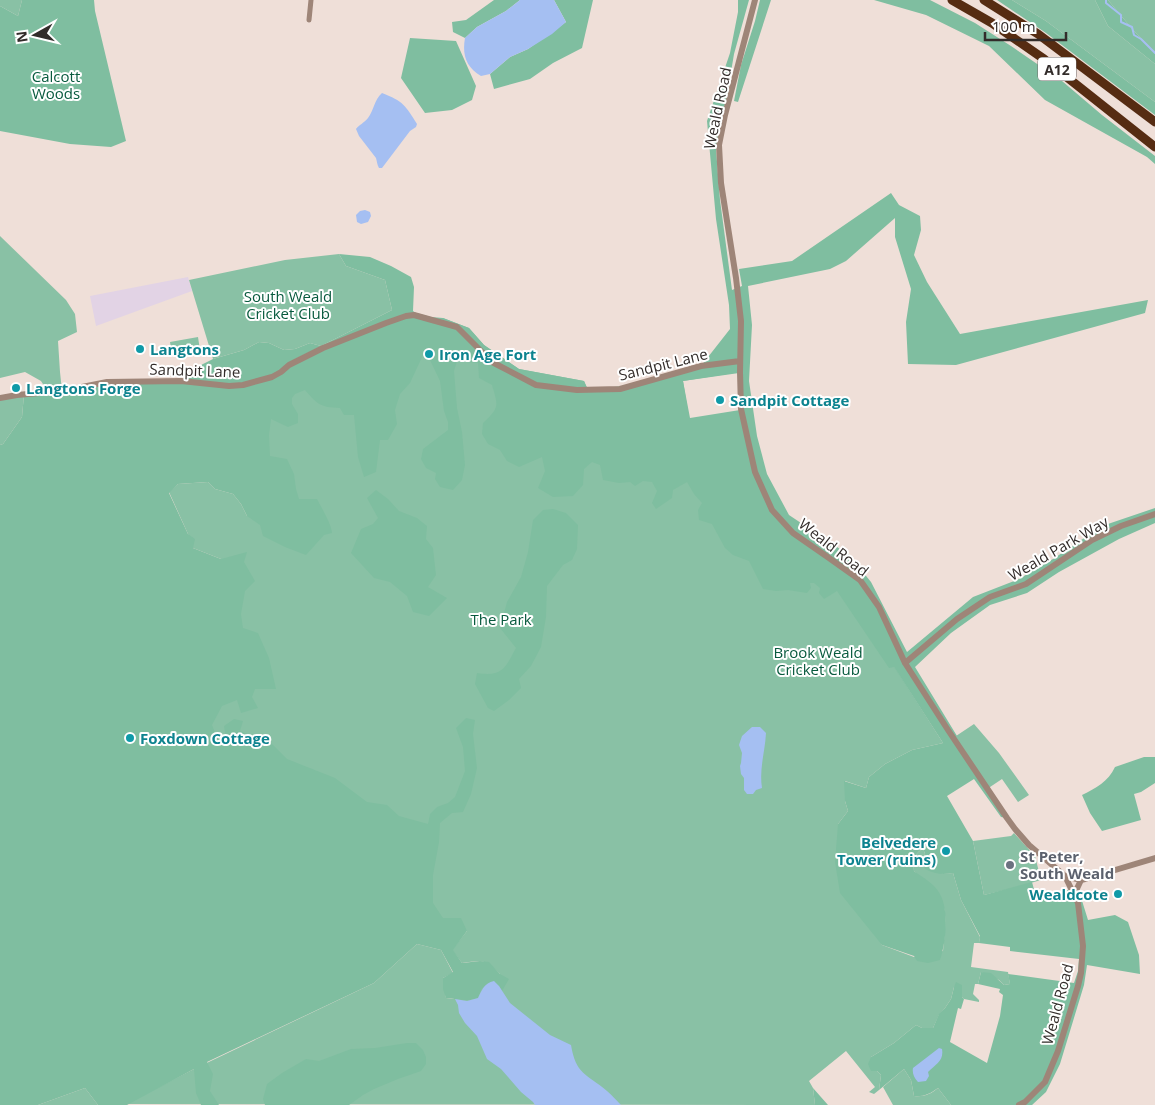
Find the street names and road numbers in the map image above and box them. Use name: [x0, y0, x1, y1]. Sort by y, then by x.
road number: A12: [1038, 58, 1076, 80]
street label: Weald Road: [699, 65, 735, 151]
street label: Sandpit Lane: [616, 343, 710, 385]
street label: Sandpit Lane: [149, 358, 241, 382]
street label: Weald Park Way: [1004, 511, 1112, 585]
street label: Weald Road: [795, 513, 873, 581]
street label: Weald Road: [1037, 961, 1077, 1047]

